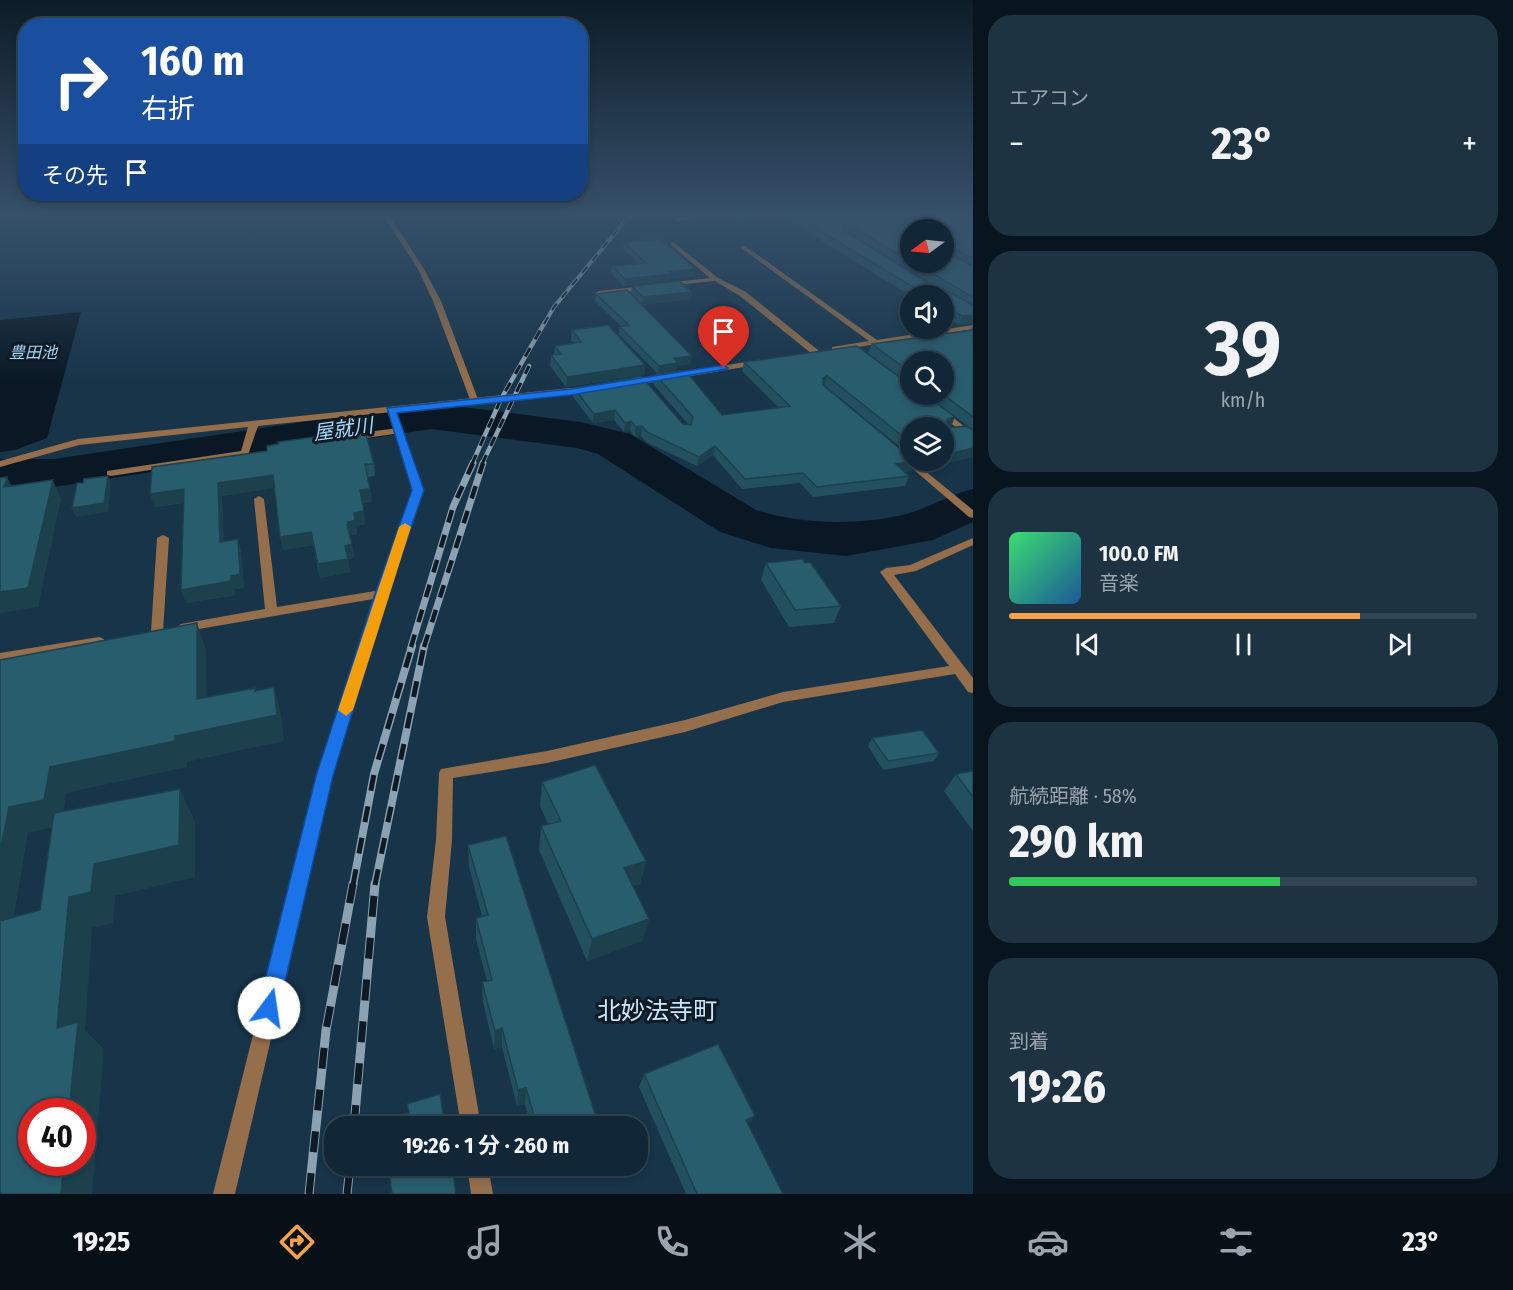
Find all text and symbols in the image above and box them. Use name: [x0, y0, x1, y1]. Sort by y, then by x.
text: 160 m: [141, 36, 244, 86]
icon: right: [42, 42, 120, 120]
text: エアコン: [1009, 86, 1089, 110]
text: 右折: [141, 93, 195, 125]
text: 23°: [1211, 117, 1275, 171]
text: −: [1009, 124, 1024, 164]
text: +: [1462, 124, 1477, 164]
icon: arrive: [120, 156, 153, 189]
text: その先: [42, 162, 108, 189]
north arrow: [900, 219, 954, 273]
map controls: [900, 219, 954, 471]
button: sound: [900, 285, 954, 339]
text: 39: [1205, 302, 1281, 396]
pin: [698, 306, 749, 368]
icon: arrive: [707, 315, 740, 348]
water label: 豊田池: [9, 343, 59, 362]
button: search: [900, 351, 954, 405]
text: km/h: [1221, 388, 1265, 412]
water label: 屋就川: [312, 413, 376, 445]
button: layers: [900, 417, 954, 471]
text: 100.0 FM: [1099, 540, 1179, 567]
text: 音楽: [1099, 571, 1139, 595]
icon: previous: [1071, 628, 1104, 661]
icon: pause: [1227, 628, 1260, 661]
icon: next: [1383, 628, 1416, 661]
text: 航続距離 · 58%: [1009, 784, 1137, 808]
text: 290 km: [1009, 815, 1144, 869]
position arrow: [237, 976, 301, 1040]
district label: 北妙法寺町: [597, 997, 717, 1025]
text: 到着: [1009, 1029, 1049, 1053]
text: 19:26: [1009, 1060, 1106, 1114]
speed limit sign: 40: [18, 1098, 96, 1176]
text: 19:26 · 1 分 · 260 m: [403, 1132, 569, 1159]
icon: directions: [276, 1221, 318, 1263]
icon: music: [464, 1221, 506, 1263]
icon: phone: [651, 1221, 693, 1263]
icon: climate: [839, 1221, 881, 1263]
icon: car: [1027, 1221, 1069, 1263]
icon: filters: [1215, 1221, 1257, 1263]
text: 19:25: [73, 1226, 130, 1258]
text: 23°: [1402, 1226, 1440, 1258]

